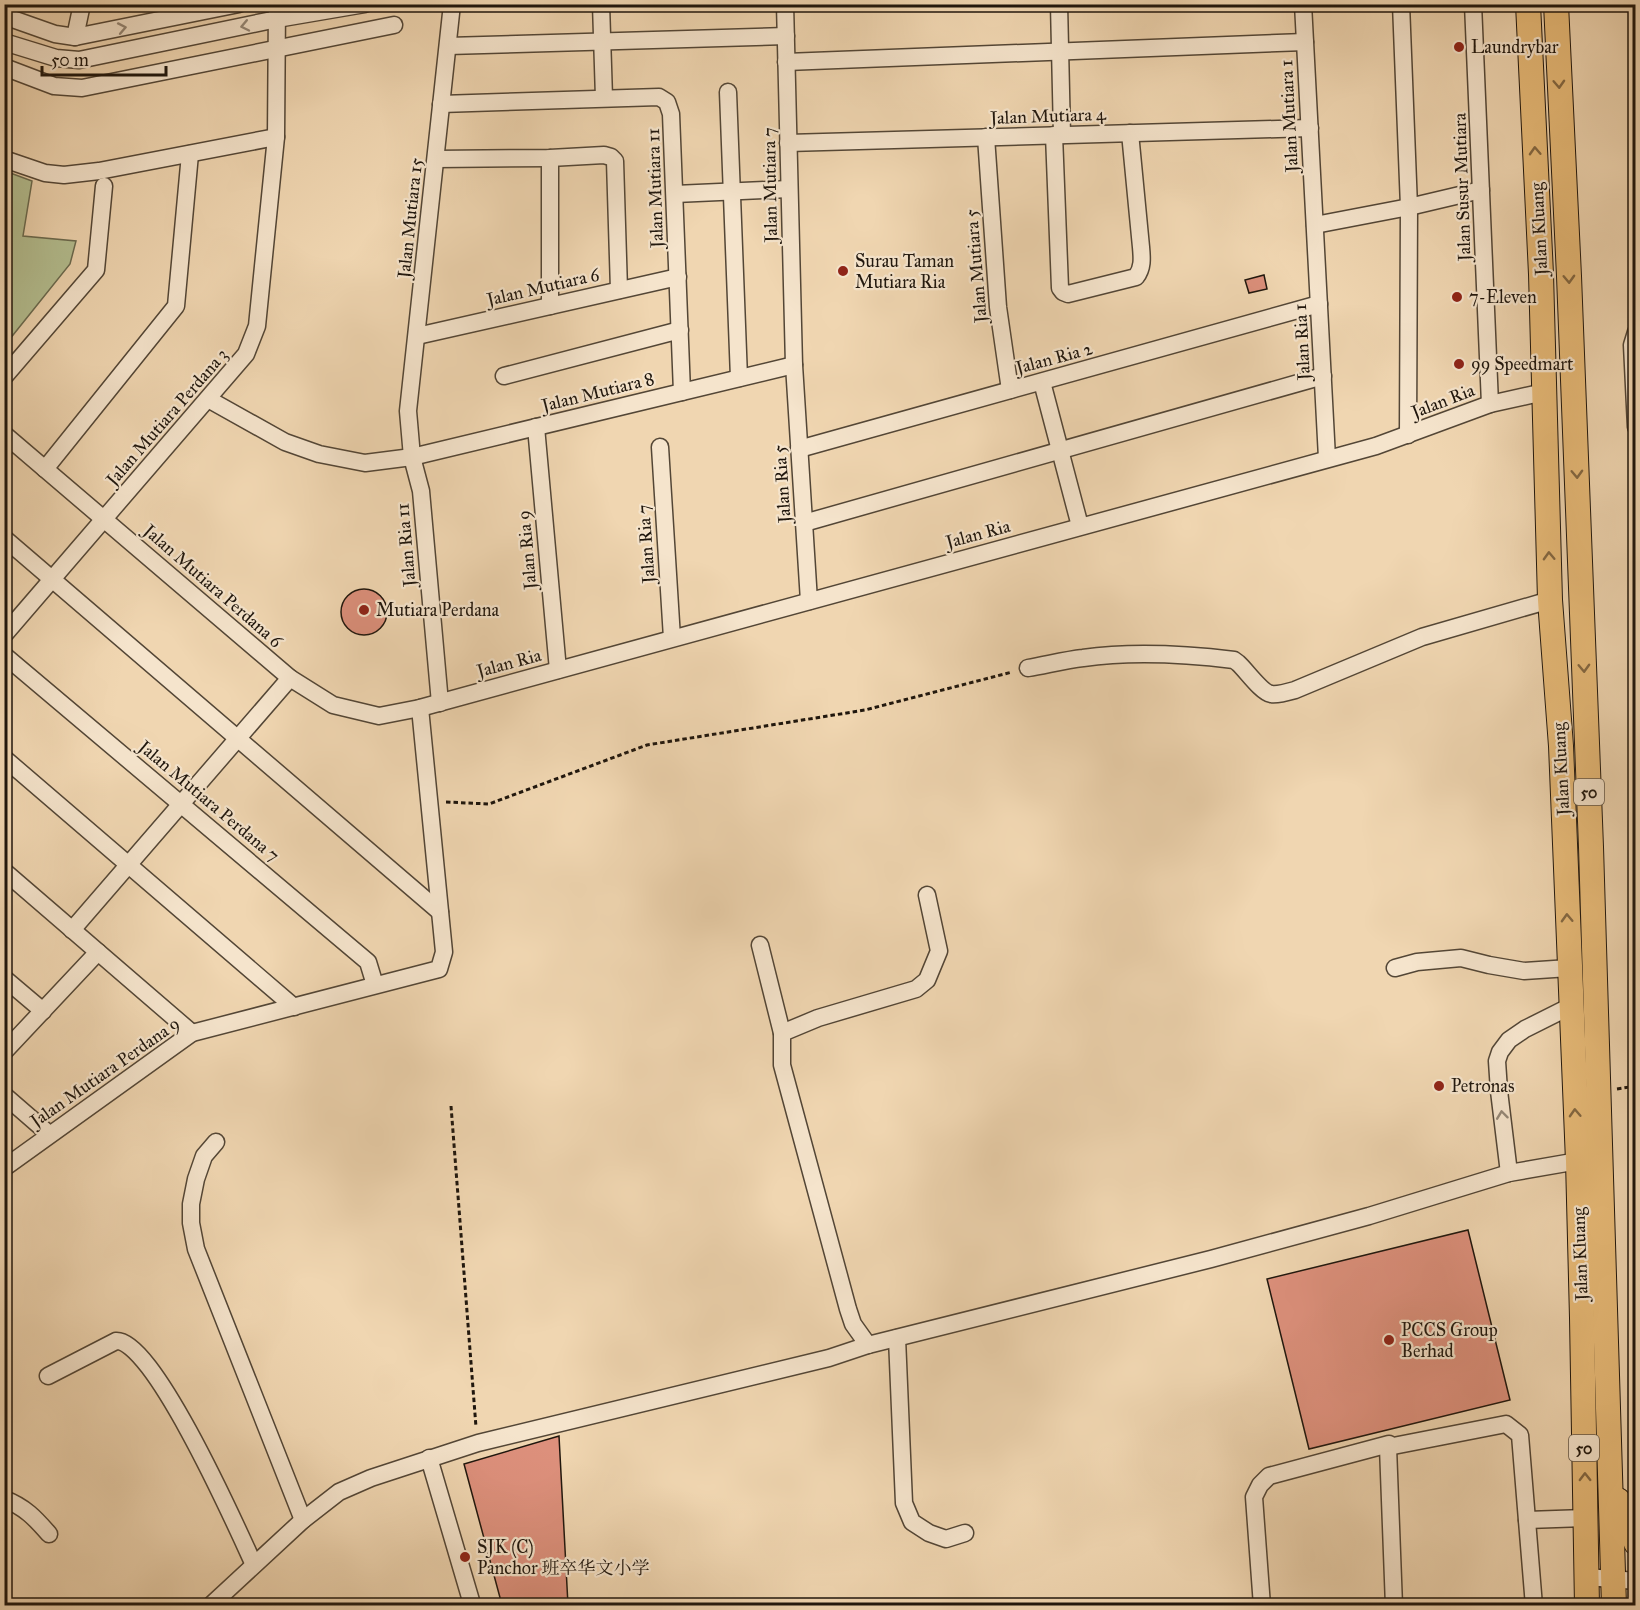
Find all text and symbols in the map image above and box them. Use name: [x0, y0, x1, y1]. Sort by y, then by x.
one-way arrow: [241, 19, 251, 32]
one-way arrow: [116, 22, 126, 35]
place label: Laundrybar: [1471, 36, 1559, 58]
scale bar: [42, 39, 166, 77]
marker: Laundrybar: [1452, 40, 1466, 54]
text: 50 m: [51, 49, 89, 71]
street label: Jalan Mutiara 1: [1275, 59, 1304, 175]
one-way arrow: [1553, 79, 1566, 88]
street label: Jalan Mutiara 4: [988, 103, 1107, 130]
street label: Jalan Susur Mutiara: [1448, 112, 1477, 264]
street label: Jalan Mutiara 7: [758, 127, 783, 245]
street label: Jalan Mutiara 11: [642, 128, 669, 250]
one-way arrow: [1529, 146, 1542, 155]
street label: Jalan Mutiara 15: [393, 156, 428, 281]
street label: Jalan Kluang: [1526, 181, 1554, 278]
street label: Jalan Mutiara 5: [960, 208, 993, 326]
place label: Surau Taman Mutiara Ria: [855, 250, 954, 293]
street label: Jalan Mutiara 6: [483, 263, 602, 312]
marker: Surau Taman Mutiara Ria: [836, 264, 850, 278]
one-way arrow: [1562, 274, 1575, 283]
place label: 7-Eleven: [1469, 286, 1537, 308]
marker: 7-Eleven: [1450, 290, 1464, 304]
street label: Jalan Ria 1: [1289, 303, 1316, 383]
street label: Jalan Ria 2: [1011, 337, 1095, 380]
street label: Jalan Mutiara Perdana 3: [100, 344, 233, 492]
place label: 99 Speedmart: [1471, 353, 1574, 375]
marker: 99 Speedmart: [1452, 357, 1466, 371]
street label: Jalan Mutiara 8: [537, 367, 657, 418]
street label: Jalan Ria: [1406, 379, 1478, 425]
street label: Jalan Ria 5: [768, 444, 797, 526]
one-way arrow: [1570, 469, 1583, 478]
street label: Jalan Ria 11: [391, 502, 422, 590]
street label: Jalan Ria 7: [632, 504, 661, 586]
street label: Jalan Ria 9: [513, 509, 543, 592]
street label: Jalan Ria: [941, 515, 1013, 555]
street label: Jalan Mutiara Perdana 6: [137, 518, 288, 654]
one-way arrow: [1542, 551, 1555, 560]
place label: Mutiara Perdana: [376, 599, 500, 621]
marker: Mutiara Perdana: [357, 603, 371, 617]
street label: Jalan Ria: [472, 644, 544, 684]
one-way arrow: [1578, 664, 1591, 673]
street label: Jalan Kluang: [1548, 721, 1576, 818]
street label: Jalan Mutiara Perdana 7: [132, 734, 284, 867]
road number: 50: [1574, 779, 1604, 805]
one-way arrow: [1561, 914, 1574, 923]
street label: Jalan Mutiara Perdana 9: [24, 1012, 184, 1134]
place label: Petronas: [1451, 1075, 1515, 1097]
marker: Petronas: [1432, 1079, 1446, 1093]
one-way arrow: [1569, 1109, 1582, 1118]
one-way arrow: [1496, 1110, 1509, 1119]
street label: Jalan Kluang: [1567, 1206, 1594, 1303]
place label: PCCS Group Berhad: [1401, 1319, 1498, 1362]
marker: PCCS Group Berhad: [1382, 1333, 1396, 1347]
road number: 50: [1569, 1435, 1599, 1461]
one-way arrow: [1579, 1472, 1591, 1481]
place label: SJK (C) Panchor 班卒华文小学: [477, 1536, 650, 1579]
marker: SJK (C) Panchor 班卒华文小学: [458, 1550, 472, 1564]

